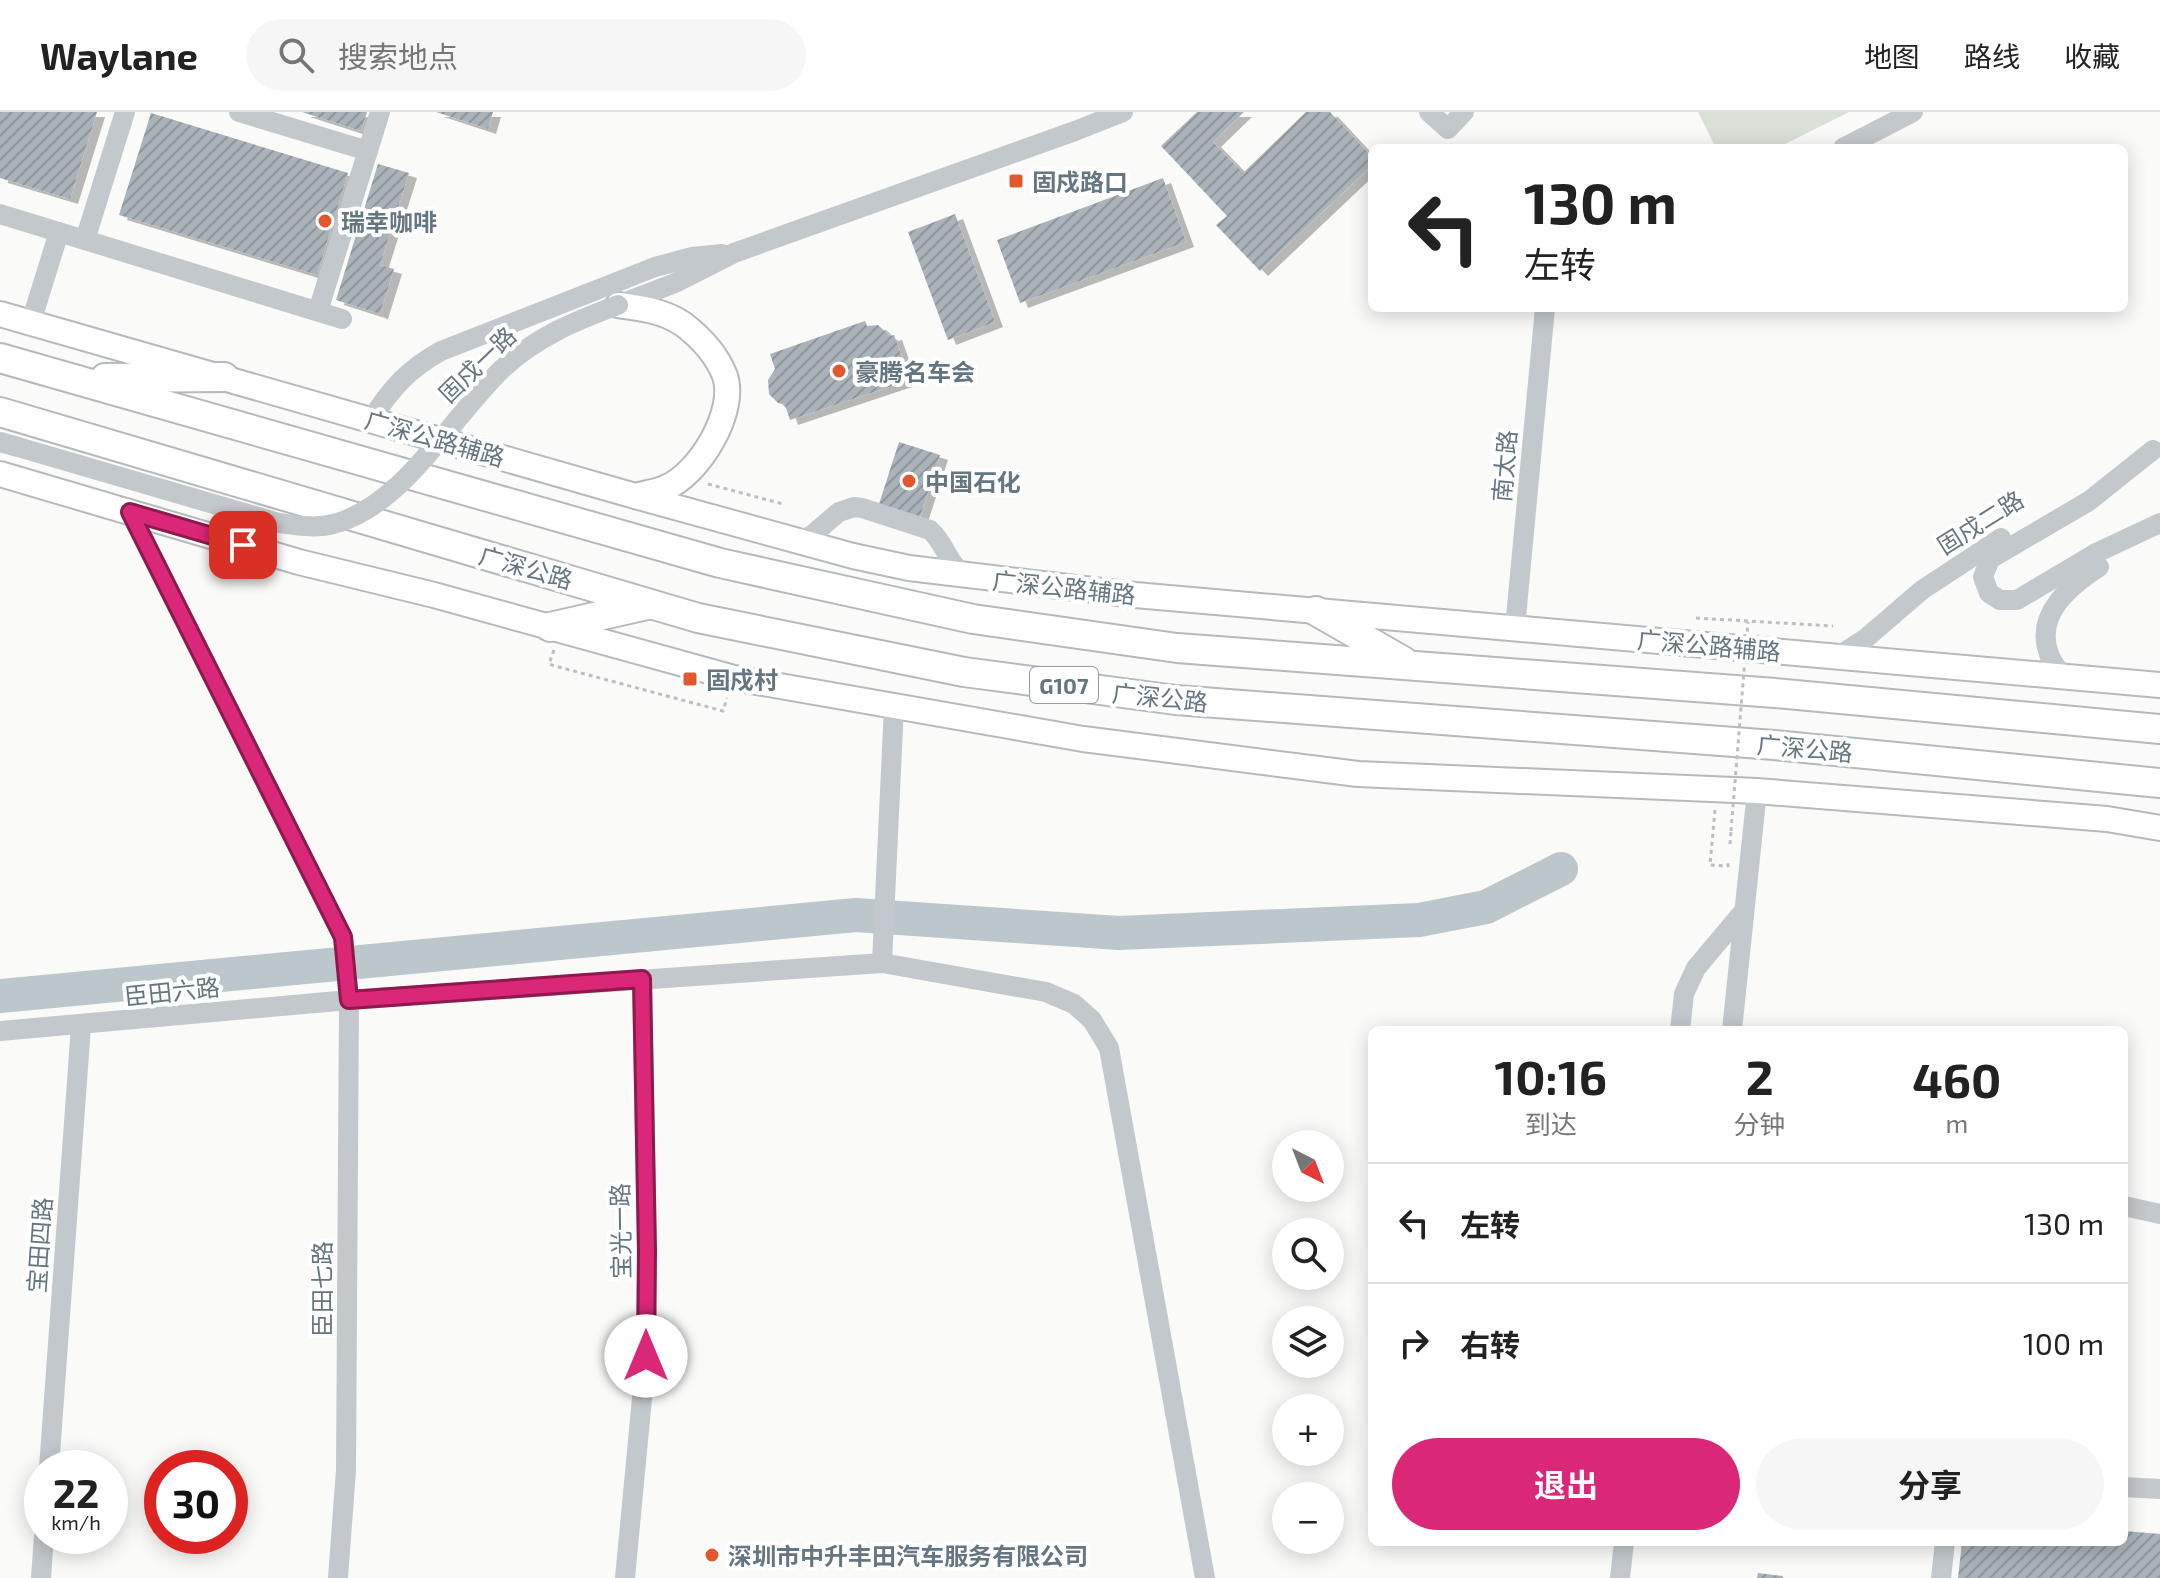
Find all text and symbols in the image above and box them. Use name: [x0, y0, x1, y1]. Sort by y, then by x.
search box: [246, 19, 806, 91]
text: Waylane: [40, 32, 198, 78]
icon: search: [274, 33, 318, 77]
text: 搜索地点: [338, 38, 458, 74]
text: 地图: [1864, 39, 1920, 73]
text: 路线: [1964, 39, 2020, 73]
text: 收藏: [2064, 39, 2120, 73]
place label: 固戍路口: [1032, 167, 1128, 196]
text: 130 m: [1524, 168, 1677, 235]
marker: 固戍路口: [1007, 172, 1025, 190]
icon: left: [1392, 176, 1496, 280]
place label: 瑞幸咖啡: [341, 207, 437, 236]
marker: 瑞幸咖啡: [316, 212, 334, 230]
text: 左转: [1524, 242, 1596, 285]
street label: 固戍一路: [432, 320, 522, 408]
place label: 豪腾名车会: [855, 357, 975, 386]
marker: 豪腾名车会: [830, 362, 848, 380]
street label: 广深公路辅路: [362, 404, 508, 472]
street label: 南太路: [1486, 429, 1522, 503]
place label: 中国石化: [925, 467, 1021, 496]
marker: 中国石化: [900, 472, 918, 490]
street label: 固戍二路: [1932, 484, 2028, 560]
pin: [209, 511, 277, 579]
icon: arrive: [221, 523, 265, 567]
street label: 广深公路: [476, 540, 576, 594]
street label: 广深公路辅路: [991, 565, 1137, 609]
street label: 广深公路辅路: [1636, 624, 1782, 666]
place label: 固戍村: [706, 665, 778, 694]
road number: G107: [1030, 667, 1098, 703]
marker: 固戍村: [681, 670, 699, 688]
street label: 广深公路: [1111, 678, 1209, 716]
street label: 广深公路: [1756, 729, 1854, 767]
street label: 臣田六路: [123, 972, 221, 1010]
text: 10:16: [1495, 1047, 1607, 1105]
text: 2: [1746, 1047, 1774, 1105]
text: 460: [1912, 1050, 2001, 1108]
text: m: [1945, 1107, 1968, 1138]
text: 到达: [1525, 1108, 1577, 1139]
text: 分钟: [1734, 1108, 1786, 1139]
north arrow: [1272, 1130, 1344, 1202]
map controls: [1272, 1130, 1344, 1554]
street label: 宝光一路: [605, 1183, 635, 1279]
street label: 宝田四路: [21, 1196, 57, 1294]
icon: left: [1392, 1201, 1436, 1245]
text: 130 m: [2024, 1205, 2104, 1241]
text: 左转: [1460, 1206, 1520, 1242]
button: search: [1272, 1218, 1344, 1290]
street label: 臣田七路: [307, 1241, 336, 1337]
button: layers: [1272, 1306, 1344, 1378]
position arrow: [604, 1314, 688, 1398]
icon: right: [1392, 1321, 1436, 1365]
text: 100 m: [2023, 1325, 2104, 1361]
text: 右转: [1460, 1326, 1520, 1362]
button: +: [1272, 1394, 1344, 1466]
button: 退出: [1392, 1438, 1740, 1530]
button: 分享: [1756, 1438, 2104, 1530]
speed limit sign: 30: [144, 1450, 248, 1554]
text: 22: [53, 1468, 99, 1516]
button: −: [1272, 1482, 1344, 1554]
text: km/h: [51, 1510, 101, 1534]
place label: 深圳市中升丰田汽车服务有限公司: [728, 1541, 1088, 1570]
marker: 深圳市中升丰田汽车服务有限公司: [703, 1546, 721, 1564]

